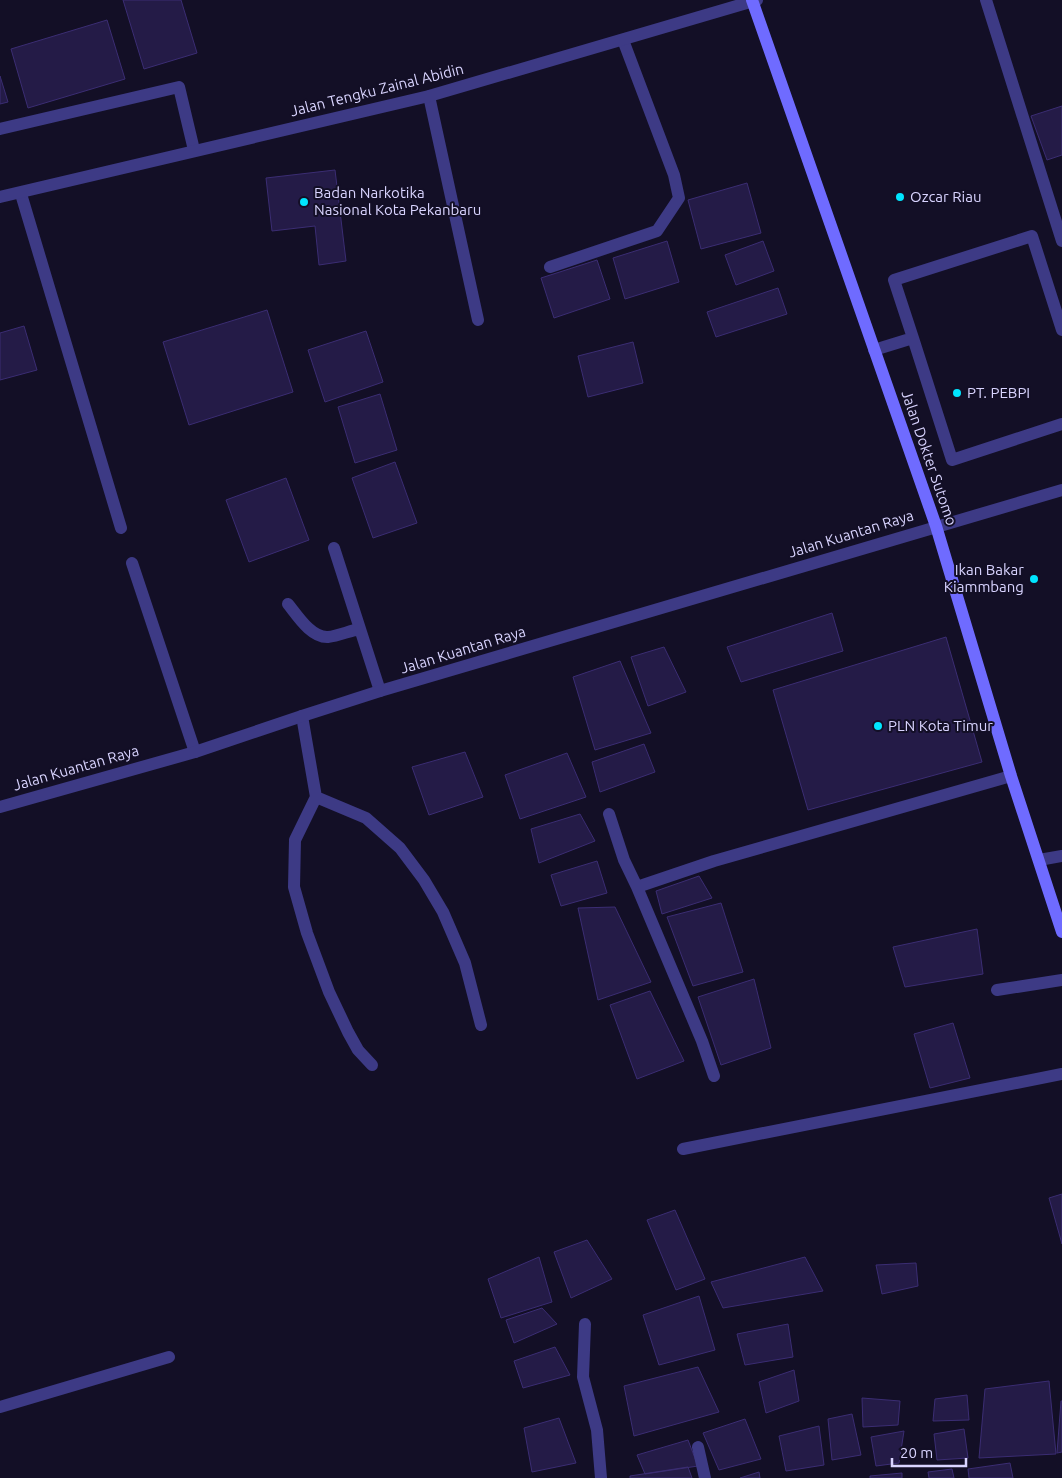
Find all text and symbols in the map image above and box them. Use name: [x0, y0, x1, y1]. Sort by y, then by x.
street label: Jalan Tengku Zainal Abidin: [288, 60, 465, 119]
place label: Badan Narkotika Nasional Kota Pekanbaru: [314, 184, 481, 218]
place label: Ozcar Riau: [910, 188, 981, 205]
marker: Ozcar Riau: [894, 191, 906, 203]
marker: Badan Narkotika Nasional Kota Pekanbaru: [298, 196, 310, 208]
place label: PT. PEBPI: [967, 384, 1030, 401]
marker: PT. PEBPI: [951, 387, 963, 399]
street label: Jalan Dokter Sutomo: [898, 388, 961, 528]
street label: Jalan Kuantan Raya: [786, 506, 916, 561]
place label: Ikan Bakar Kiammbang: [944, 561, 1024, 595]
marker: Ikan Bakar Kiammbang: [1028, 573, 1040, 585]
street label: Jalan Kuantan Raya: [398, 622, 528, 677]
place label: PLN Kota Timur: [888, 717, 993, 734]
marker: PLN Kota Timur: [872, 720, 884, 732]
street label: Jalan Kuantan Raya: [11, 741, 141, 794]
scale bar: [892, 1436, 966, 1468]
text: 20 m: [900, 1444, 933, 1461]

